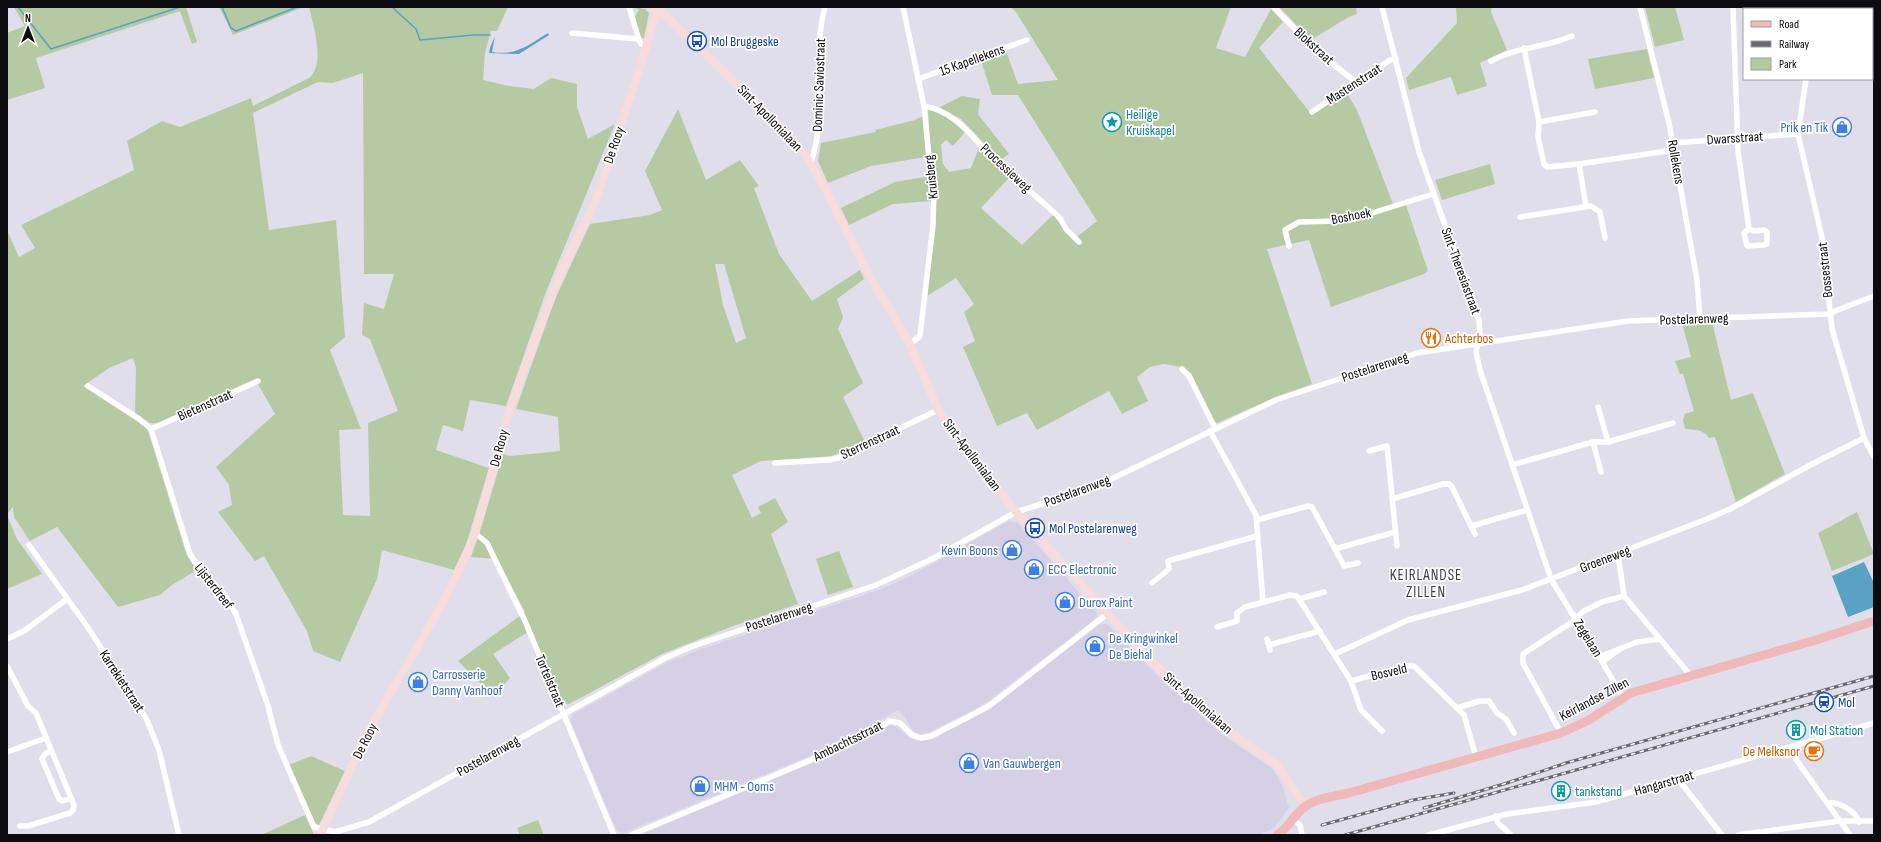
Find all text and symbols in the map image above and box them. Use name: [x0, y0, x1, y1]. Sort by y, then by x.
north arrow: [8, 8, 48, 48]
legend: [1743, 8, 1873, 80]
text: N: [25, 12, 31, 25]
text: Road: [1779, 17, 1799, 32]
street label: Blokstraat: [1291, 24, 1337, 68]
bus stop icon: Mol Bruggeske: [686, 30, 708, 52]
place label: Mol Bruggeske: [711, 33, 779, 50]
text: Railway: [1779, 37, 1810, 52]
street label: Dominic Saviostraat: [809, 38, 829, 132]
street label: 15 Kapellekens: [937, 40, 1007, 80]
text: Park: [1779, 57, 1797, 72]
street label: Mastenstraat: [1323, 60, 1385, 108]
street label: Sint-Apollonialaan: [734, 81, 806, 155]
place label: Heilige Kruiskapel: [1126, 106, 1175, 139]
place icon: Heilige Kruiskapel: [1101, 111, 1123, 133]
shop icon: Prik en Tik: [1831, 116, 1853, 138]
place label: Prik en Tik: [1780, 119, 1829, 136]
street label: De Rooy: [600, 124, 628, 166]
street label: Dwarsstraat: [1706, 128, 1764, 148]
street label: Rollekens: [1664, 139, 1688, 185]
street label: Processieweg: [977, 140, 1035, 196]
street label: Kruisberg: [920, 154, 942, 200]
street label: Boshoek: [1330, 204, 1373, 228]
street label: Sint-Theresiastraat: [1437, 225, 1485, 317]
street label: Bossestraat: [1814, 241, 1836, 299]
street label: Postelarenweg: [1659, 309, 1729, 329]
restaurant icon: Achterbos: [1420, 327, 1442, 349]
place label: Achterbos: [1444, 330, 1493, 347]
street label: Postelarenweg: [1340, 348, 1411, 386]
street label: Bietenstraat: [175, 385, 235, 425]
street label: Sint-Apollonialaan: [939, 416, 1005, 494]
street label: Sterrenstraat: [838, 421, 902, 463]
street label: De Rooy: [486, 427, 512, 469]
street label: Postelarenweg: [1042, 471, 1113, 511]
bus stop icon: Mol Postelarenweg: [1024, 517, 1046, 539]
place label: Mol Postelarenweg: [1049, 520, 1137, 537]
shop icon: Kevin Boons: [1001, 539, 1023, 561]
street label: Groeneweg: [1577, 541, 1633, 576]
place label: Kevin Boons: [941, 542, 998, 559]
shop icon: ECC Electronic: [1023, 558, 1045, 580]
street label: Lijsterdreef: [191, 560, 238, 613]
place label: ECC Electronic: [1048, 561, 1117, 578]
district label: KEIRLANDSE ZILLEN: [1390, 566, 1462, 602]
shop icon: Durox Paint: [1054, 591, 1076, 613]
place label: Durox Paint: [1079, 594, 1133, 611]
street label: Postelarenweg: [744, 598, 815, 636]
street label: Zegelaan: [1570, 616, 1606, 660]
place label: De Kringwinkel De Biehal: [1109, 630, 1178, 663]
shop icon: De Kringwinkel De Biehal: [1084, 635, 1106, 657]
street label: Karrekietstraat: [96, 647, 148, 715]
street label: Tortelstraat: [531, 652, 569, 710]
street label: Bosveld: [1369, 660, 1409, 684]
place label: Carrosserie Danny Vanhoof: [432, 666, 504, 699]
street label: Sint-Apollonialaan: [1160, 668, 1236, 738]
shop icon: Carrosserie Danny Vanhoof: [407, 671, 429, 693]
street label: Keirlandse Zillen: [1556, 674, 1632, 724]
station icon: Mol: [1813, 691, 1835, 713]
place label: Mol: [1838, 694, 1855, 711]
street label: Ambachtsstraat: [810, 717, 886, 766]
building icon: Mol Station: [1785, 719, 1807, 741]
street label: De Rooy: [349, 720, 381, 762]
place label: Mol Station: [1810, 722, 1863, 739]
street label: Postelarenweg: [454, 732, 523, 780]
cafe icon: De Melksnor: [1803, 740, 1825, 762]
place label: De Melksnor: [1743, 743, 1800, 760]
shop icon: Van Gauwbergen: [958, 752, 980, 774]
place label: Van Gauwbergen: [983, 755, 1061, 772]
street label: Hangarstraat: [1632, 766, 1696, 800]
shop icon: MHM - Ooms: [689, 775, 711, 797]
place label: MHM - Ooms: [714, 778, 774, 795]
building icon: tankstand: [1550, 780, 1572, 802]
place label: tankstand: [1575, 783, 1622, 800]

